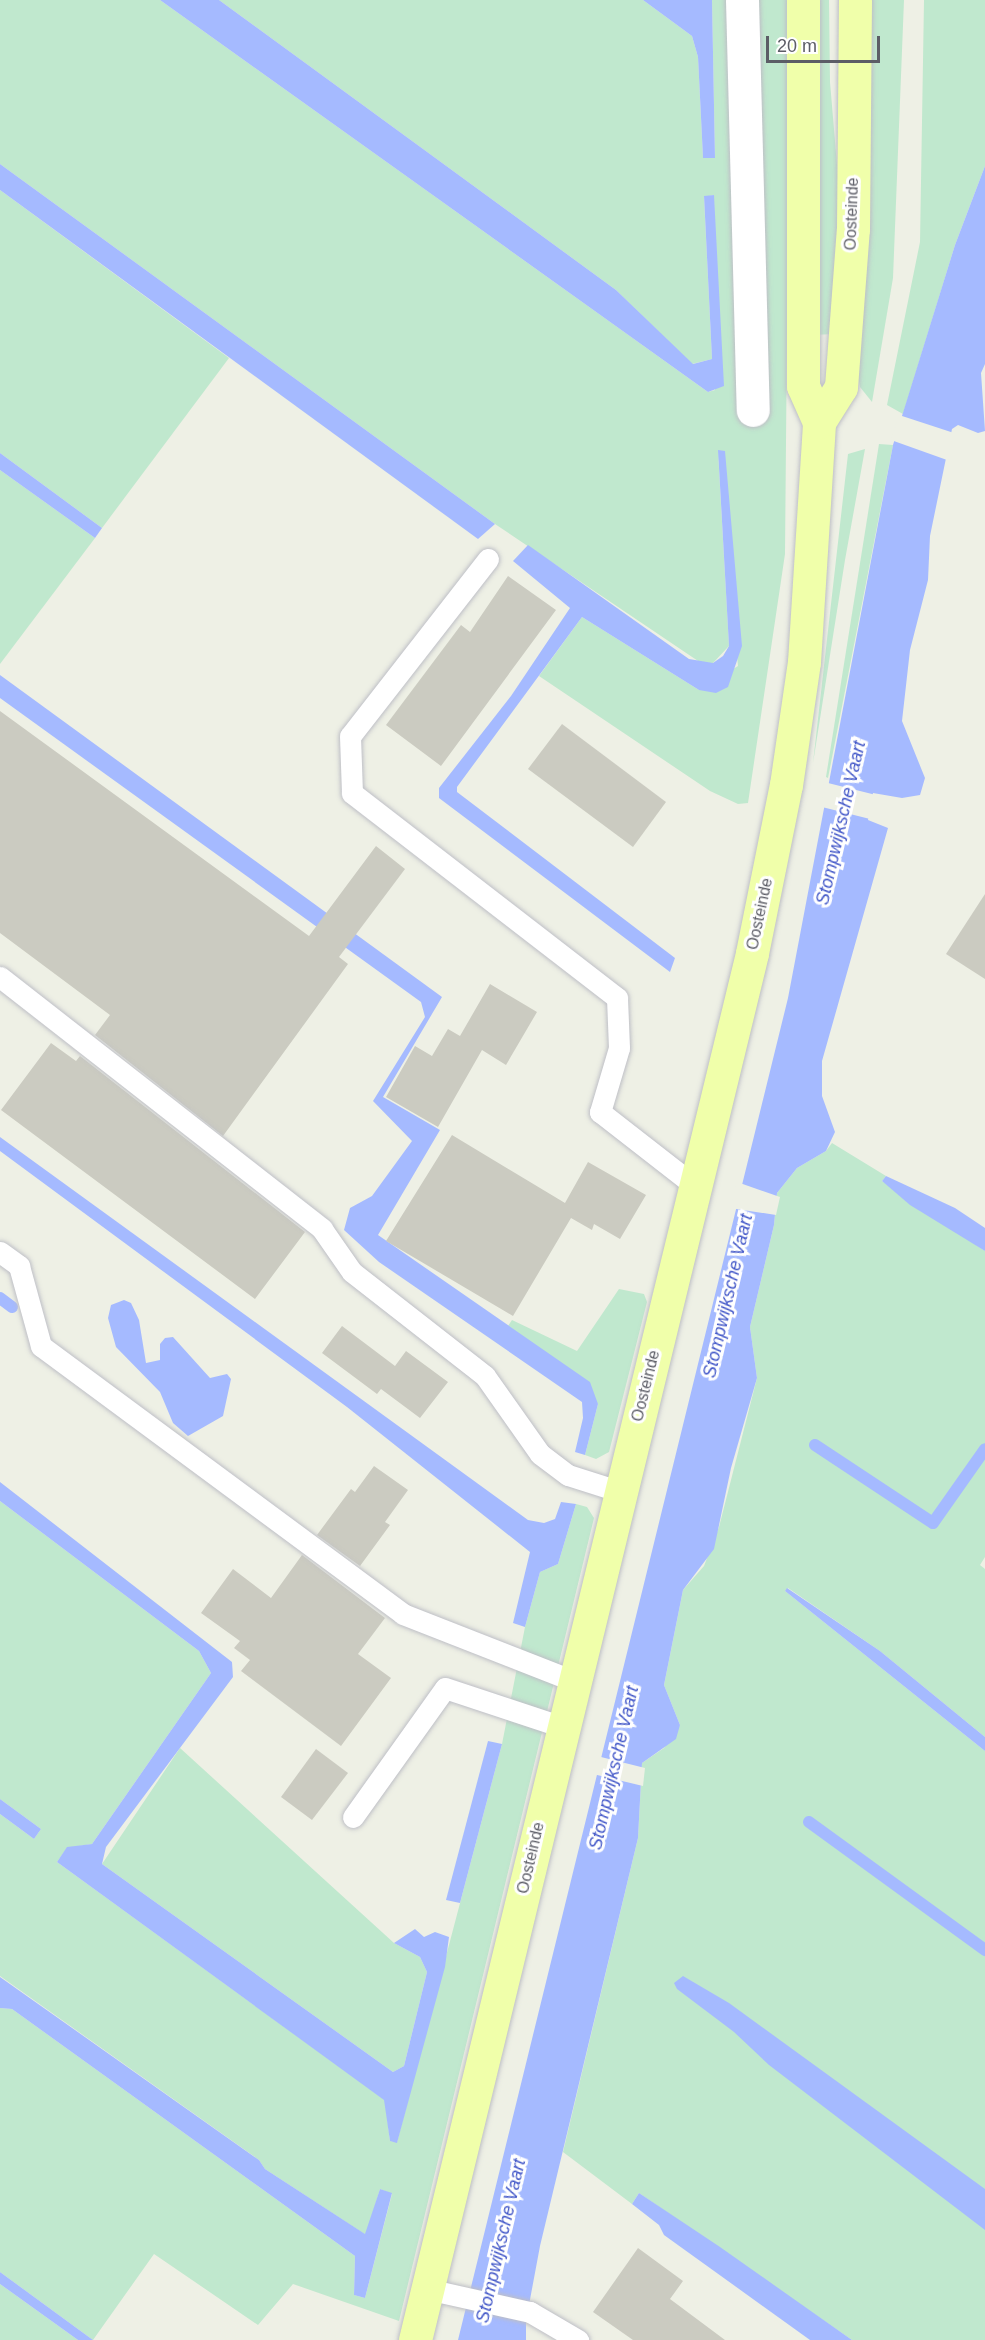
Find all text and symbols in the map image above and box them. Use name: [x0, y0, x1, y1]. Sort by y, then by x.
scale bar: [769, 24, 883, 62]
text: 20 m: [777, 36, 817, 56]
street label: Oosteinde: [841, 177, 863, 251]
water label: Stompwijksche Vaart: [812, 739, 870, 907]
street label: Oosteinde: [743, 876, 777, 952]
water label: Stompwijksche Vaart: [699, 1212, 757, 1380]
street label: Oosteinde: [628, 1348, 664, 1424]
water label: Stompwijksche Vaart: [585, 1684, 643, 1852]
street label: Oosteinde: [513, 1820, 549, 1896]
water label: Stompwijksche Vaart: [472, 2157, 530, 2325]

